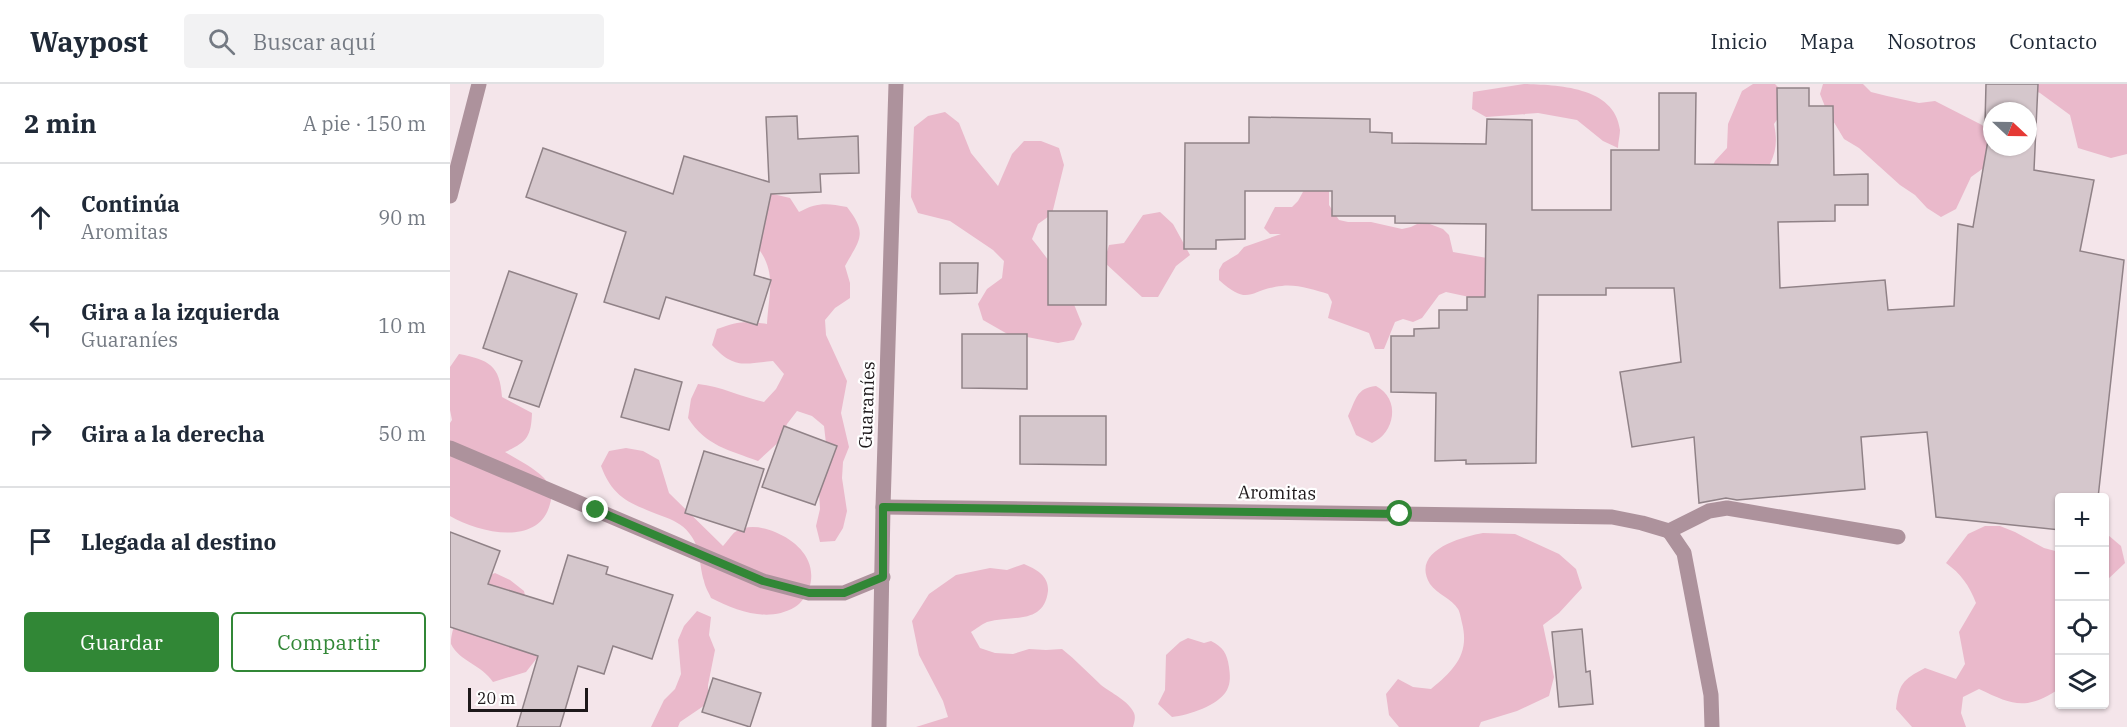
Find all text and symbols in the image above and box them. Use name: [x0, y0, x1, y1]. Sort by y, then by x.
search box: [184, 14, 604, 68]
text: Waypost: [30, 23, 148, 60]
icon: search: [205, 25, 238, 58]
text: Buscar aquí: [253, 27, 376, 56]
text: Inicio: [1710, 27, 1767, 55]
text: Mapa: [1800, 27, 1854, 55]
text: Nosotros: [1887, 27, 1976, 55]
text: Contacto: [2009, 27, 2097, 55]
north arrow: [1983, 102, 2037, 156]
text: 2 min: [24, 106, 97, 140]
text: A pie · 150 m: [303, 110, 426, 137]
text: Continúa: [81, 189, 180, 218]
icon: ahead: [24, 201, 57, 234]
text: 90 m: [378, 204, 426, 231]
text: Aromitas: [81, 218, 168, 245]
text: Gira a la izquierda: [81, 297, 280, 326]
icon: left: [24, 309, 57, 342]
text: 10 m: [378, 312, 426, 339]
text: Guaraníes: [81, 326, 178, 353]
street label: Guaraníes: [853, 361, 880, 449]
icon: right: [24, 417, 57, 450]
text: Gira a la derecha: [81, 419, 265, 448]
text: 50 m: [378, 420, 426, 447]
street label: Aromitas: [1238, 480, 1316, 505]
map controls: [2055, 493, 2109, 709]
button: +: [2055, 493, 2109, 547]
route end: [582, 496, 608, 522]
route start: [1386, 500, 1412, 526]
icon: arrive: [24, 525, 57, 558]
text: Llegada al destino: [81, 527, 276, 556]
button: −: [2055, 547, 2109, 601]
button: locate: [2055, 601, 2109, 655]
button: Guardar: [24, 612, 219, 672]
button: Compartir: [231, 612, 426, 672]
button: layers: [2055, 655, 2109, 709]
scale bar: [468, 685, 588, 712]
text: 20 m: [477, 688, 515, 708]

